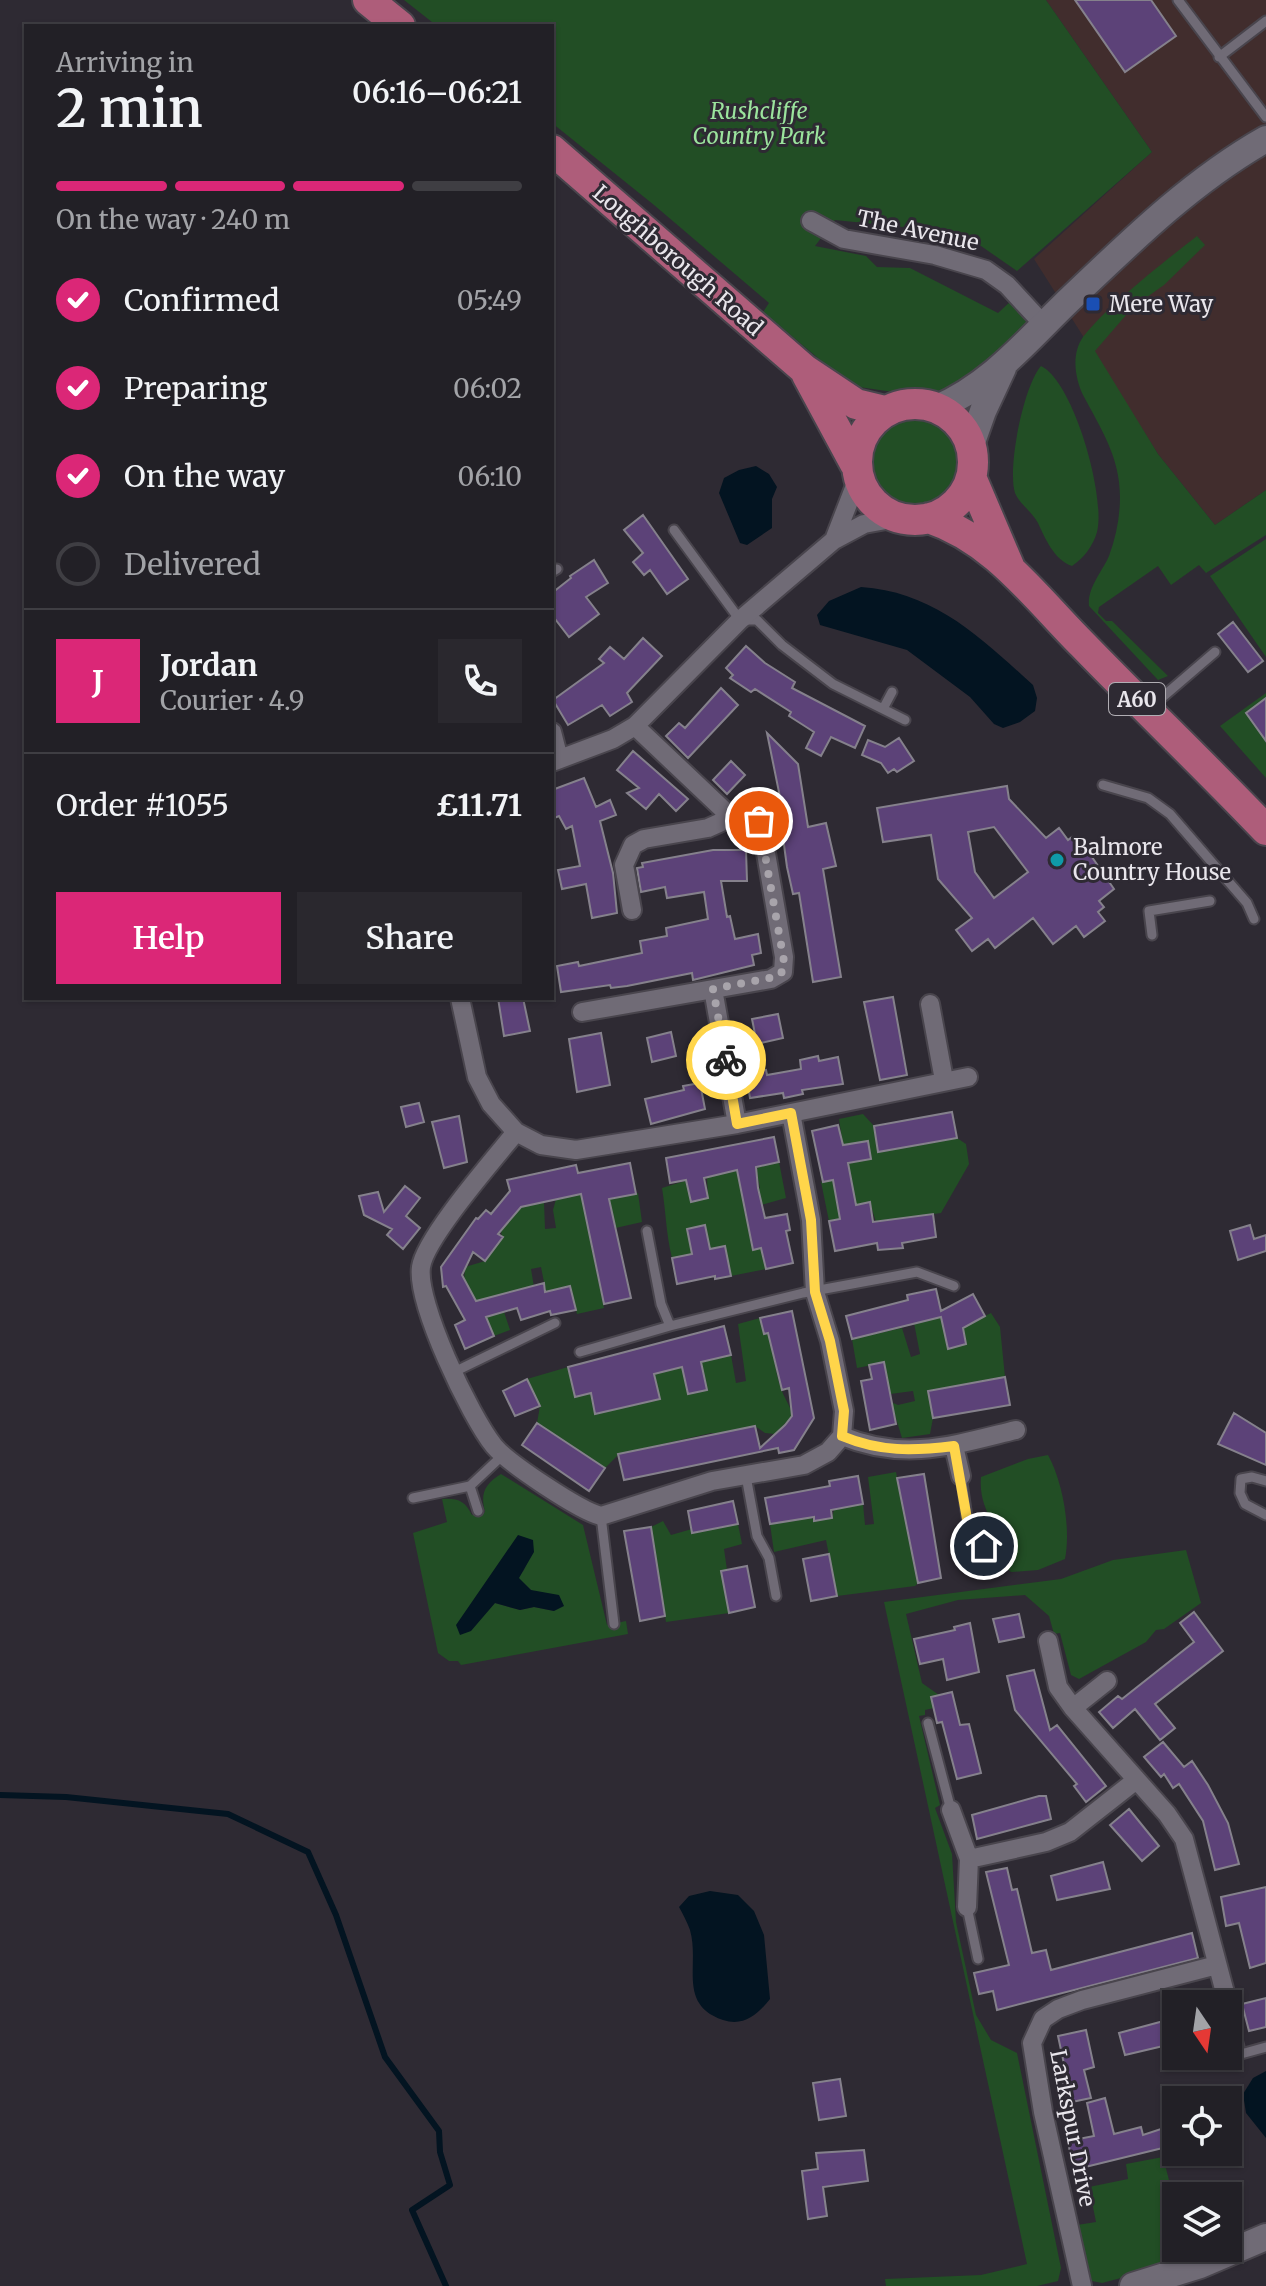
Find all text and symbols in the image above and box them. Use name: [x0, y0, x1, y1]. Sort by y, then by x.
text: Arriving in: [56, 46, 194, 79]
text: 06:16–06:21: [352, 73, 522, 111]
text: 2 min: [56, 76, 203, 141]
park label: Rushcliffe Country Park: [693, 97, 825, 150]
street label: Loughborough Road: [587, 179, 769, 341]
text: On the way · 240 m: [56, 203, 290, 236]
street label: The Avenue: [855, 203, 981, 257]
icon: check: [56, 278, 100, 322]
text: Confirmed: [124, 281, 279, 319]
text: 05:49: [457, 284, 522, 317]
place label: Mere Way: [1109, 290, 1214, 318]
marker: Mere Way: [1084, 295, 1102, 313]
icon: check: [56, 366, 100, 410]
text: Preparing: [124, 369, 267, 407]
text: 06:02: [453, 372, 522, 405]
icon: check: [56, 454, 100, 498]
text: On the way: [124, 457, 285, 495]
text: 06:10: [458, 460, 522, 493]
text: Delivered: [124, 545, 261, 583]
button: phone: [438, 639, 522, 723]
text: Jordan: [160, 646, 258, 684]
text: J: [92, 662, 104, 700]
road number: A60: [1109, 683, 1165, 715]
text: Courier · 4.9: [160, 684, 304, 717]
text: Order #1055: [56, 786, 229, 824]
text: £11.71: [436, 786, 522, 824]
pin: [725, 787, 793, 855]
icon: bag: [737, 799, 781, 843]
place label: Balmore Country House: [1073, 833, 1231, 886]
marker: Balmore Country House: [1048, 851, 1066, 869]
button: Help: [56, 892, 281, 984]
button: Share: [297, 892, 522, 984]
courier: [686, 1020, 766, 1100]
icon: bike: [704, 1038, 748, 1082]
pin: [950, 1512, 1018, 1580]
icon: home: [962, 1524, 1006, 1568]
north arrow: [1162, 1990, 1242, 2070]
map controls: [1162, 1990, 1242, 2262]
street label: Larkspur Drive: [1044, 2047, 1102, 2209]
button: locate: [1162, 2086, 1242, 2166]
button: layers: [1162, 2182, 1242, 2262]

